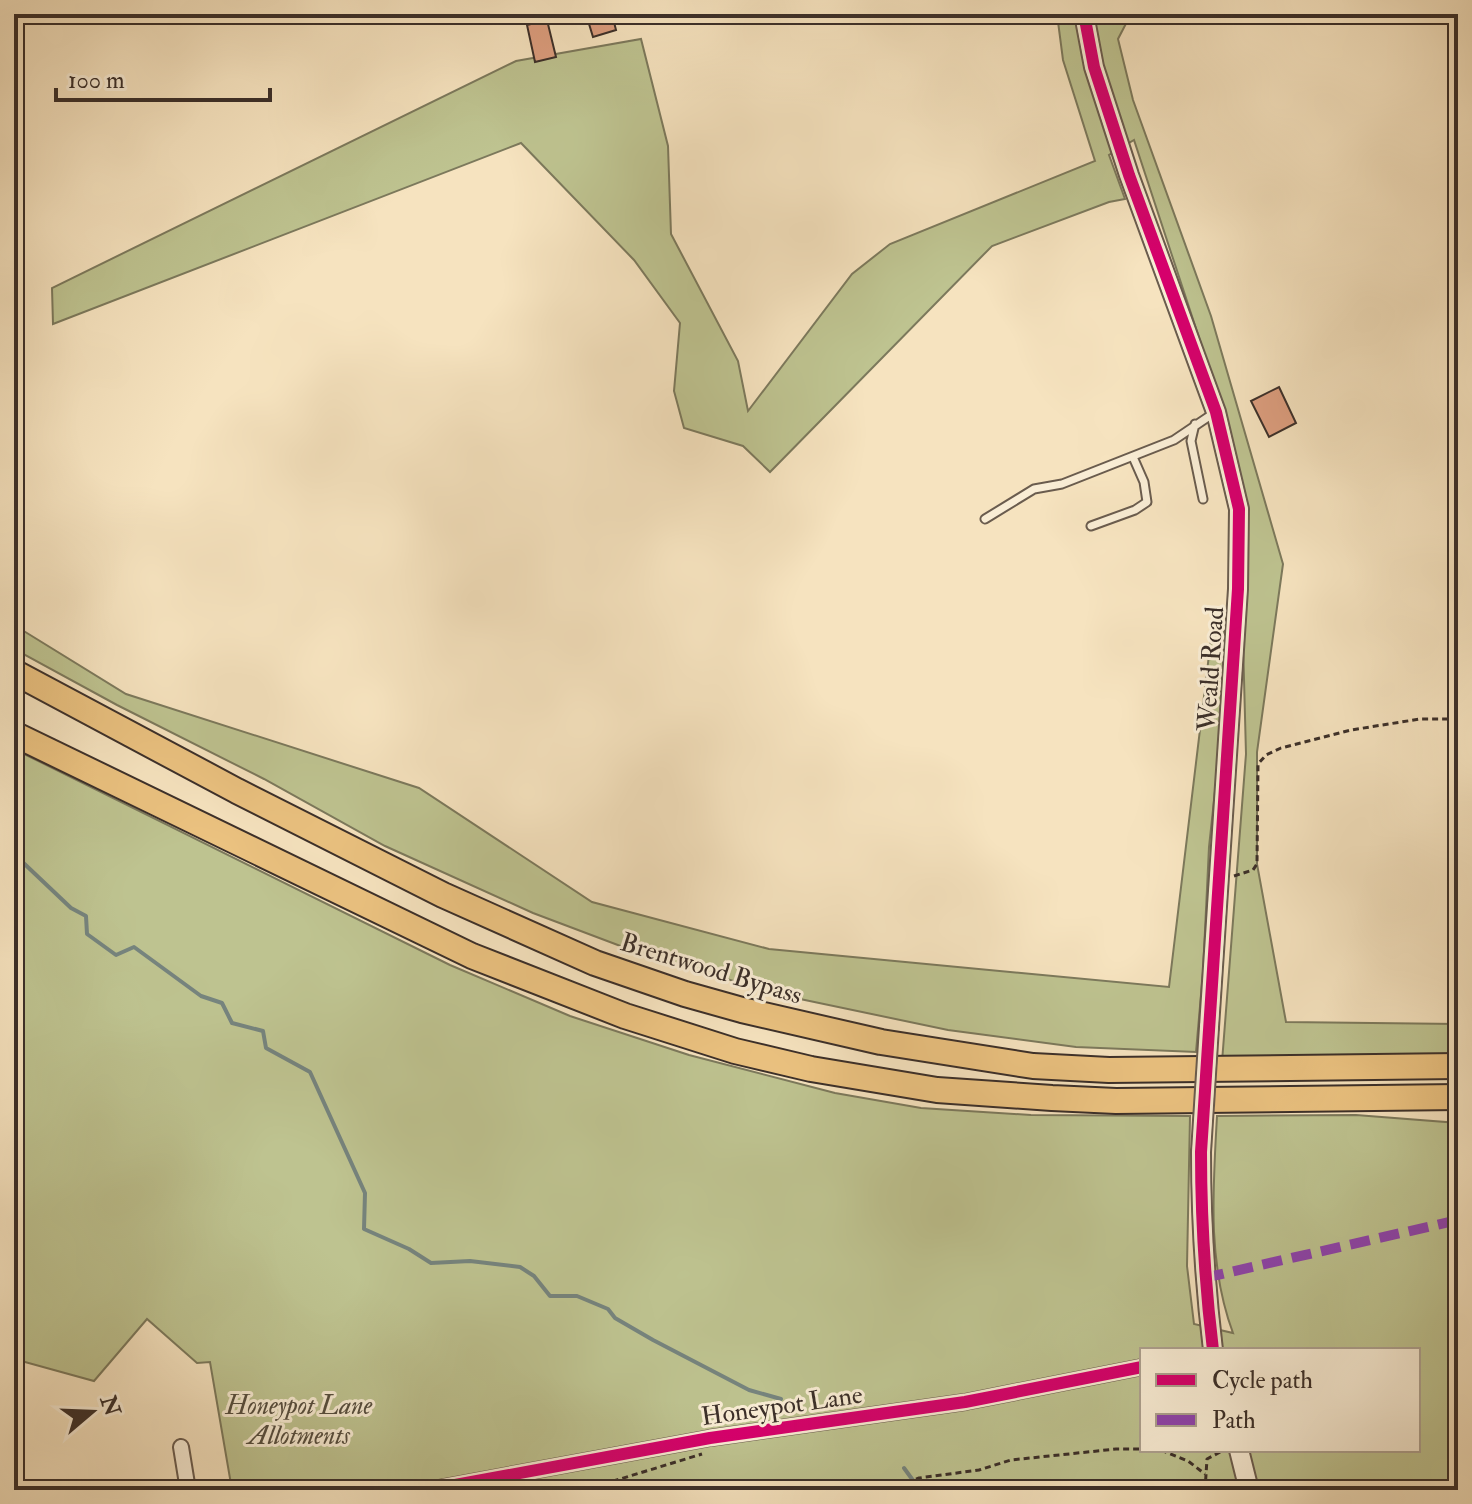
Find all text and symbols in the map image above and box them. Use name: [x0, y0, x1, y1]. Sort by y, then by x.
scale bar: [56, 52, 270, 102]
text: 100 m: [68, 65, 125, 96]
street label: Weald Road: [1191, 605, 1231, 733]
street label: Brentwood Bypass: [616, 926, 806, 1013]
legend: [1140, 1348, 1420, 1452]
text: Cycle path: [1212, 1365, 1313, 1396]
north arrow: [52, 1372, 132, 1452]
street label: Honeypot Lane: [699, 1379, 865, 1434]
park label: Honeypot Lane Allotments: [225, 1390, 373, 1452]
text: N: [93, 1391, 127, 1420]
text: Path: [1212, 1405, 1256, 1436]

